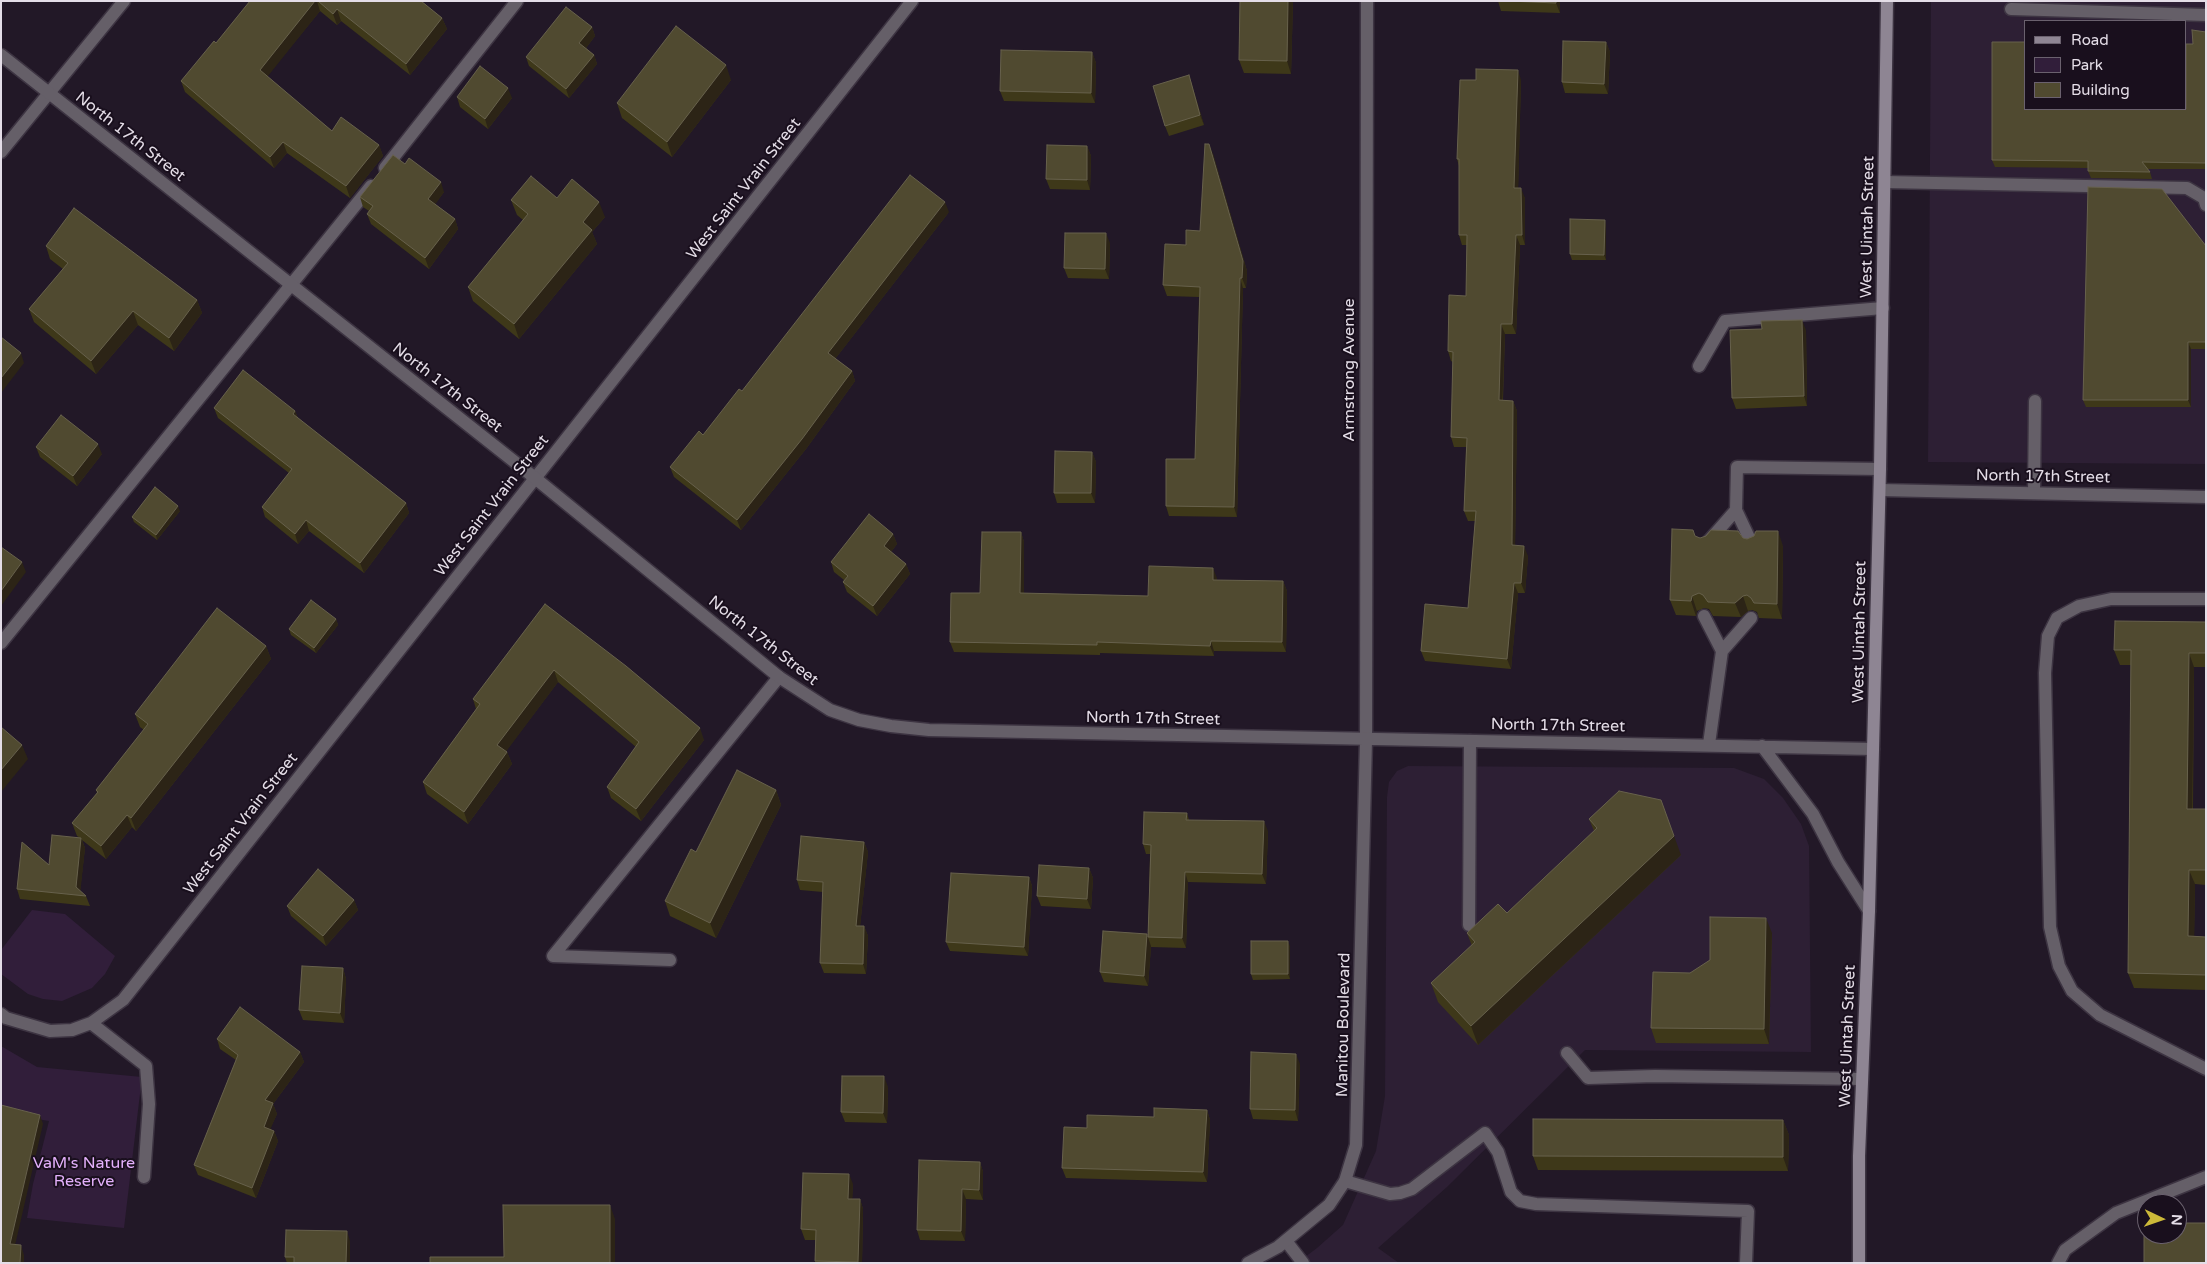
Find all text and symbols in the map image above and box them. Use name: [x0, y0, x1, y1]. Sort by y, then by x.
legend: [2024, 20, 2187, 110]
text: Road: [2071, 31, 2109, 49]
text: Park: [2071, 56, 2103, 74]
text: Building: [2071, 81, 2130, 99]
street label: North 17th Street: [71, 88, 189, 186]
street label: West Saint Vrain Street: [683, 114, 805, 264]
street label: West Uintah Street: [1857, 156, 1879, 298]
street label: Armstrong Avenue: [1340, 298, 1360, 442]
street label: North 17th Street: [388, 339, 506, 437]
street label: West Saint Vrain Street: [431, 431, 553, 581]
street label: North 17th Street: [1976, 466, 2110, 488]
street label: West Uintah Street: [1849, 561, 1871, 703]
street label: North 17th Street: [704, 592, 822, 690]
street label: North 17th Street: [1086, 708, 1220, 730]
street label: North 17th Street: [1491, 715, 1625, 737]
street label: West Saint Vrain Street: [180, 749, 302, 899]
street label: Manitou Boulevard: [1333, 953, 1355, 1097]
street label: West Uintah Street: [1836, 964, 1860, 1108]
park label: VaM's Nature Reserve: [33, 1154, 135, 1192]
north arrow: [2137, 1194, 2187, 1244]
text: N: [2168, 1214, 2185, 1226]

